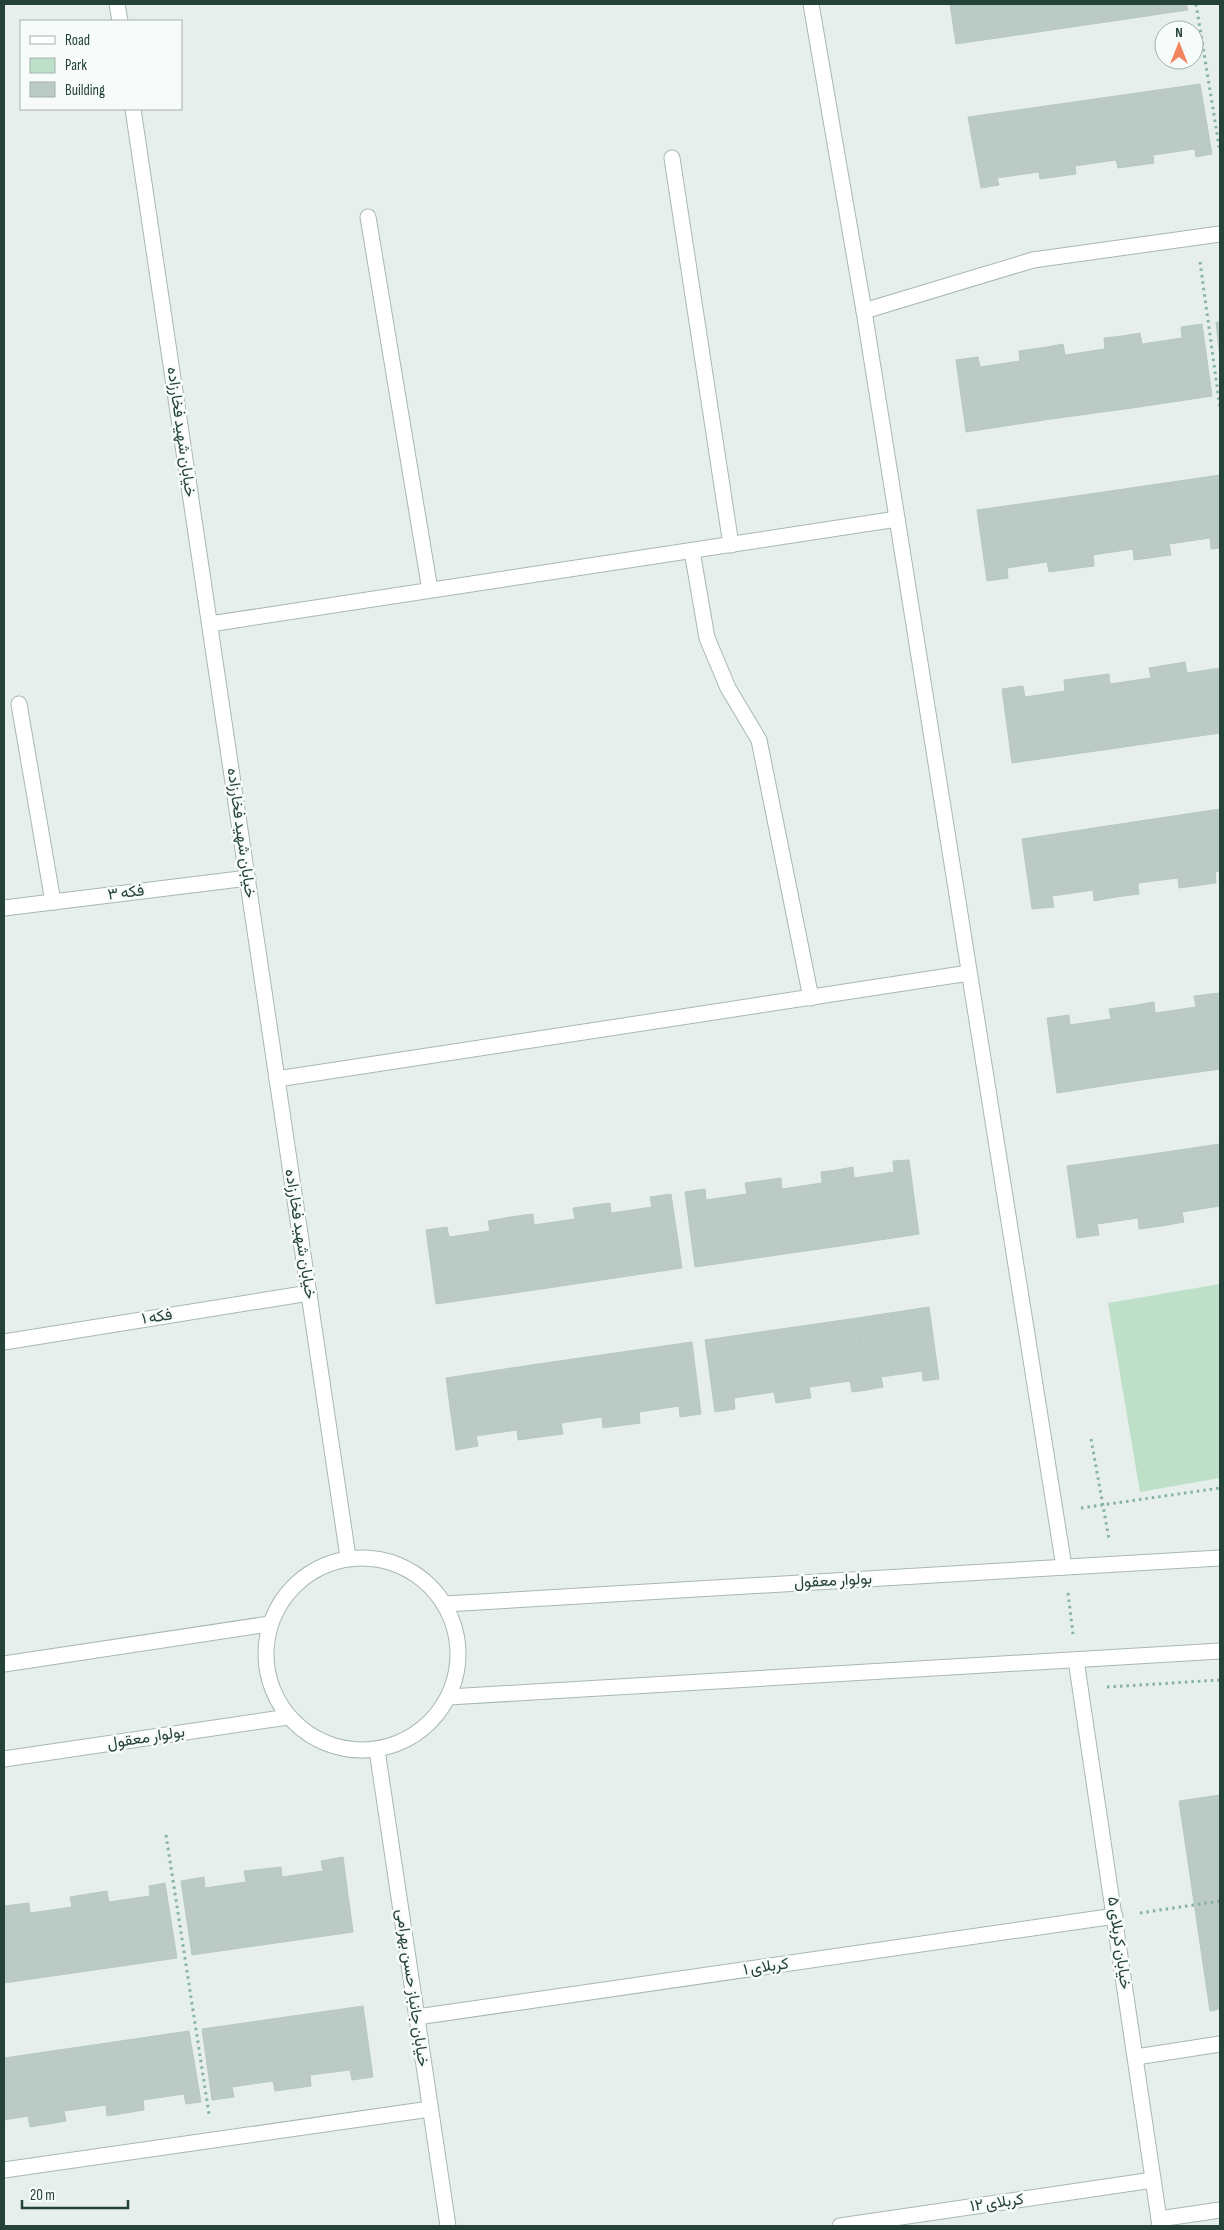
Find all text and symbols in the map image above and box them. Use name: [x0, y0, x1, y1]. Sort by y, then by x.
legend: [20, 20, 182, 110]
north arrow: [1154, 20, 1204, 70]
text: N: [1175, 24, 1183, 41]
text: Road: [65, 31, 90, 50]
text: Park: [65, 56, 87, 75]
text: Building: [65, 81, 105, 100]
street label: خیابان شهید فخارزاده: [162, 366, 200, 499]
street label: خیابان شهید فخارزاده: [222, 767, 260, 900]
street label: فکه ۳: [107, 881, 145, 905]
street label: خیابان شهید فخارزاده: [280, 1168, 320, 1301]
street label: فکه ۱: [140, 1305, 174, 1329]
street label: بولوار معقول: [793, 1569, 873, 1593]
street label: بولوار معقول: [106, 1722, 186, 1754]
street label: خیابان کربلای ۵: [1103, 1895, 1135, 1991]
street label: خیابان جانباز حسن بهرامی: [392, 1908, 433, 2068]
street label: کربلای ۱: [742, 1954, 790, 1980]
scale bar: [22, 2178, 129, 2210]
text: 20 m: [30, 2186, 55, 2205]
street label: کربلای ۱۲: [969, 2190, 1025, 2216]

